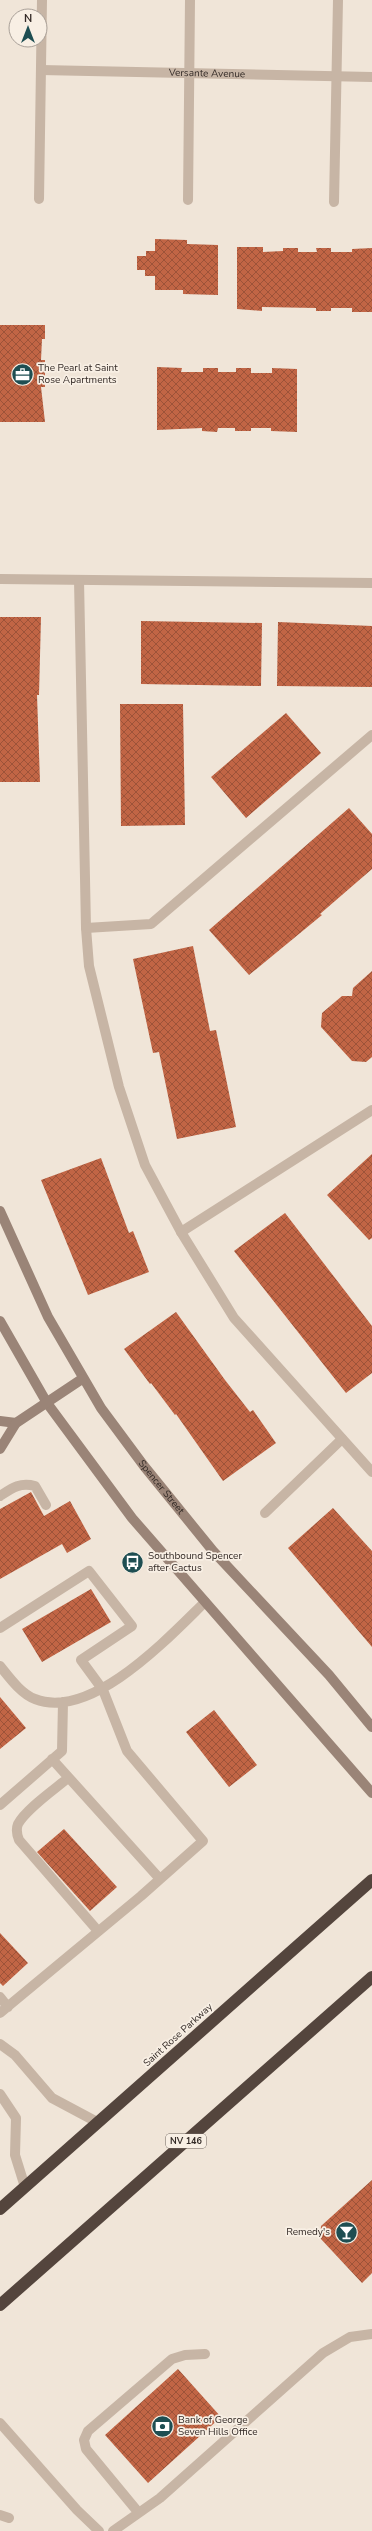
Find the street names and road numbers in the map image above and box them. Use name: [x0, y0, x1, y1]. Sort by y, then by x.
street label: Versante Avenue: [168, 66, 245, 81]
street label: Spencer Street: [135, 1457, 188, 1518]
street label: Saint Rose Parkway: [140, 1999, 216, 2070]
road number: NV 146: [166, 2134, 206, 2148]

